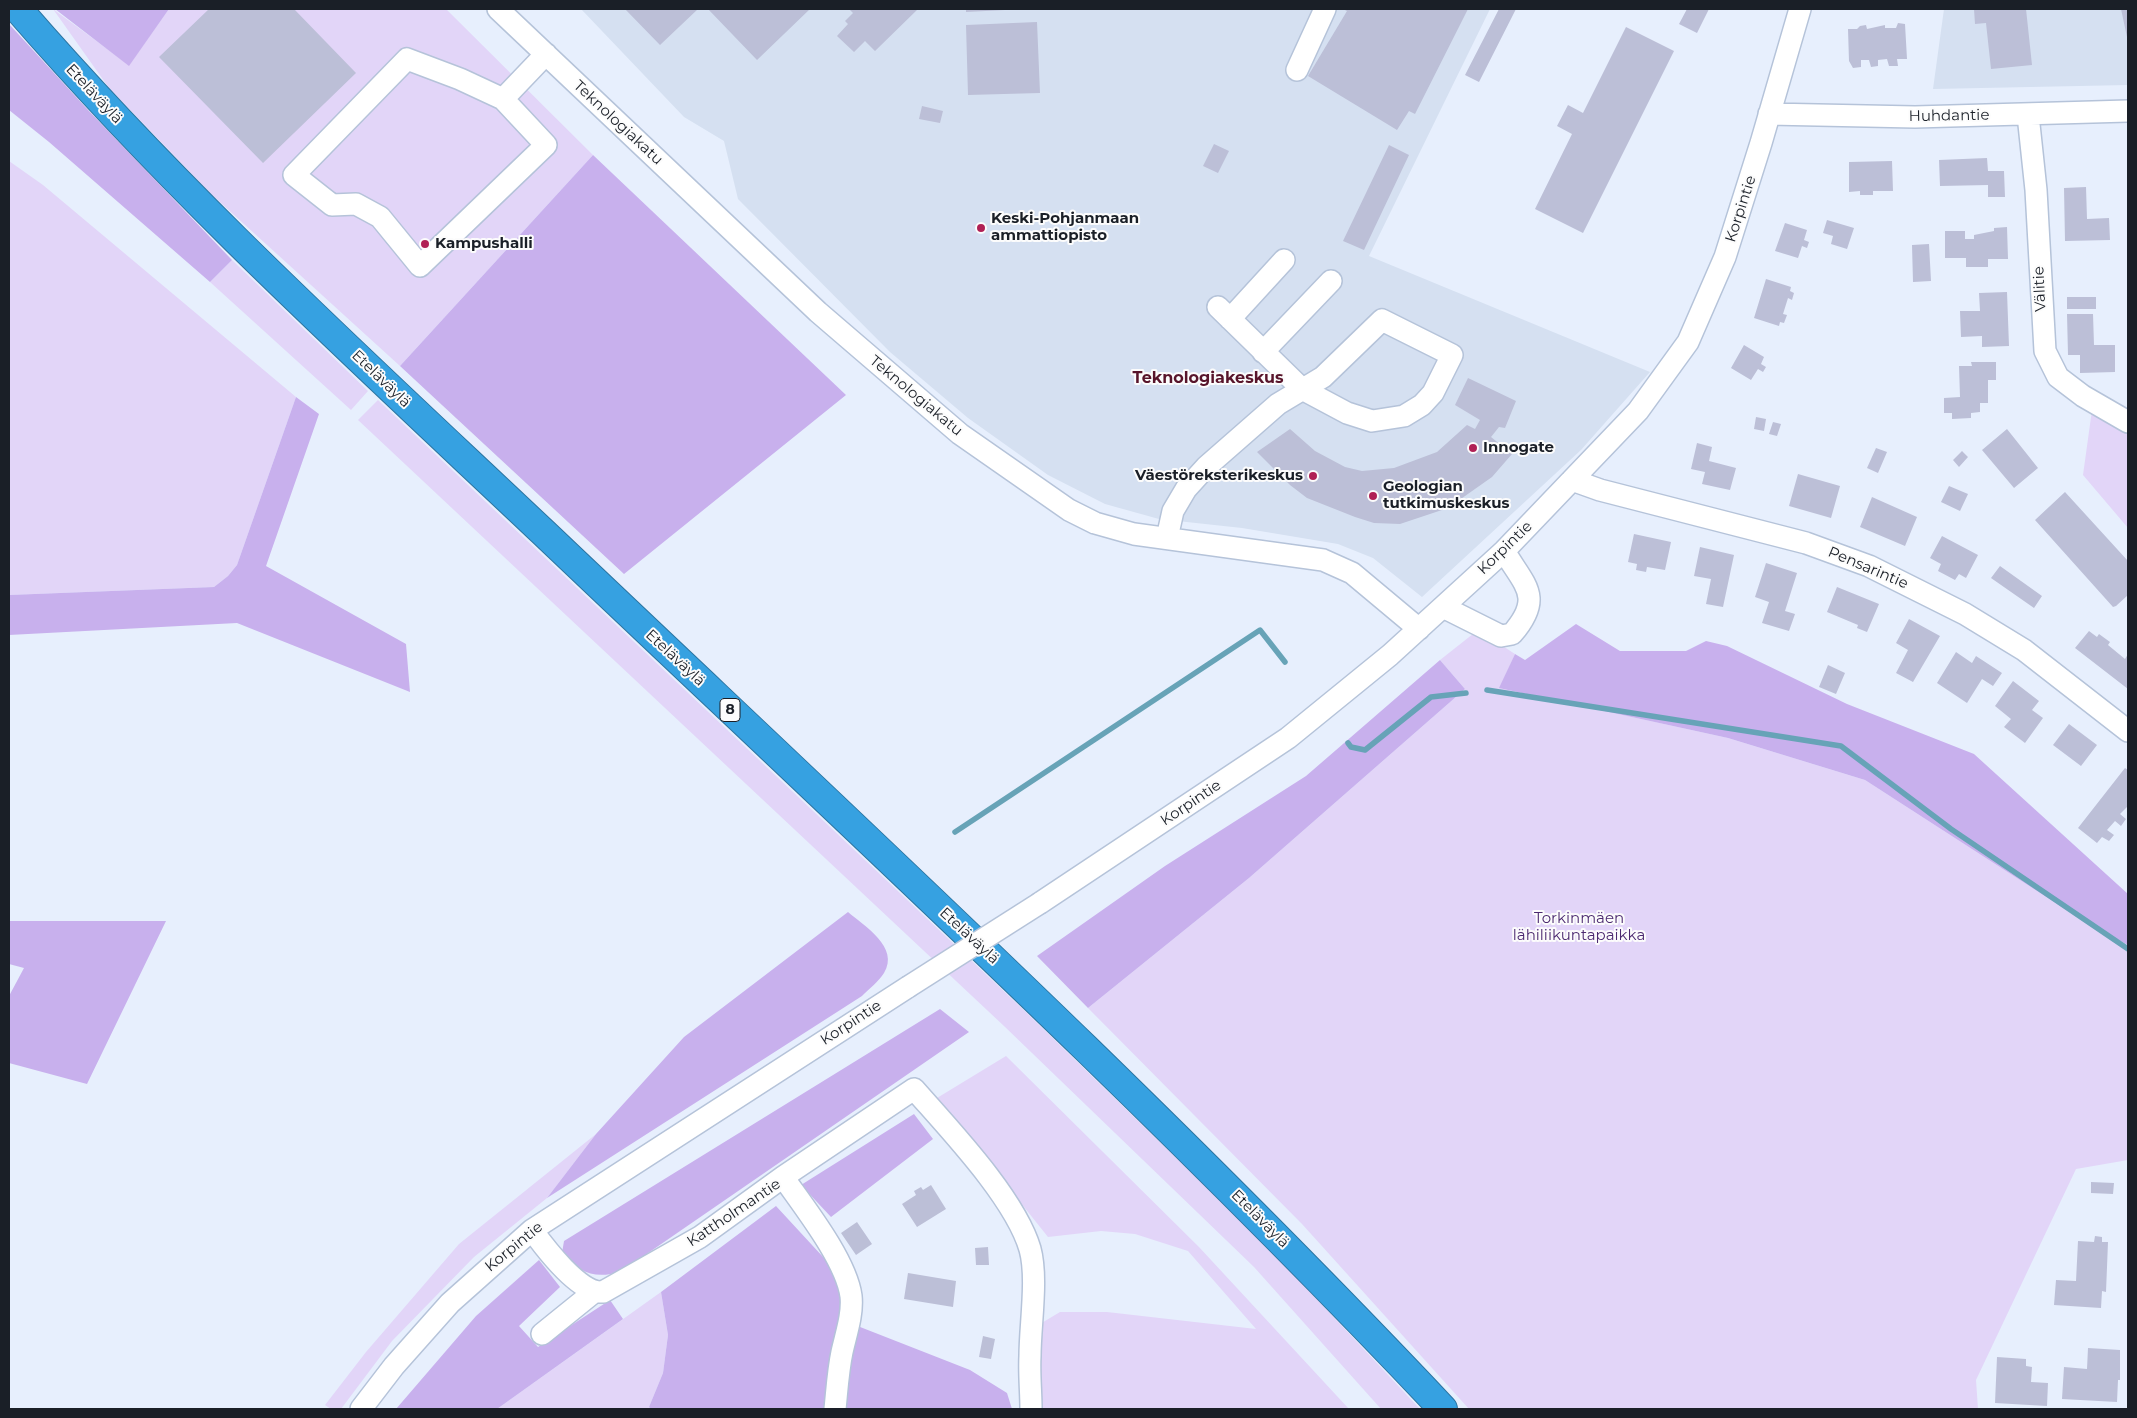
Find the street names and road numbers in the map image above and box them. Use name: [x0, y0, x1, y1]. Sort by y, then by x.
street label: Eteläväylä: [62, 61, 126, 127]
street label: Teknologiakatu: [570, 77, 666, 169]
street label: Huhdantie: [1908, 106, 1990, 126]
street label: Korpintie: [1722, 173, 1760, 245]
street label: Välitie: [2030, 266, 2050, 312]
street label: Eteläväylä: [348, 347, 414, 411]
street label: Teknologiakatu: [866, 352, 966, 440]
street label: Korpintie: [1474, 518, 1536, 578]
street label: Pensarintie: [1825, 543, 1911, 593]
street label: Eteläväylä: [642, 626, 708, 690]
road number: 8: [720, 698, 740, 722]
street label: Korpintie: [1157, 776, 1225, 830]
street label: Eteläväylä: [936, 904, 1002, 968]
street label: Korpintie: [817, 997, 885, 1049]
street label: Kattholmantie: [684, 1175, 784, 1251]
street label: Eteläväylä: [1227, 1186, 1293, 1252]
street label: Korpintie: [481, 1218, 547, 1276]

